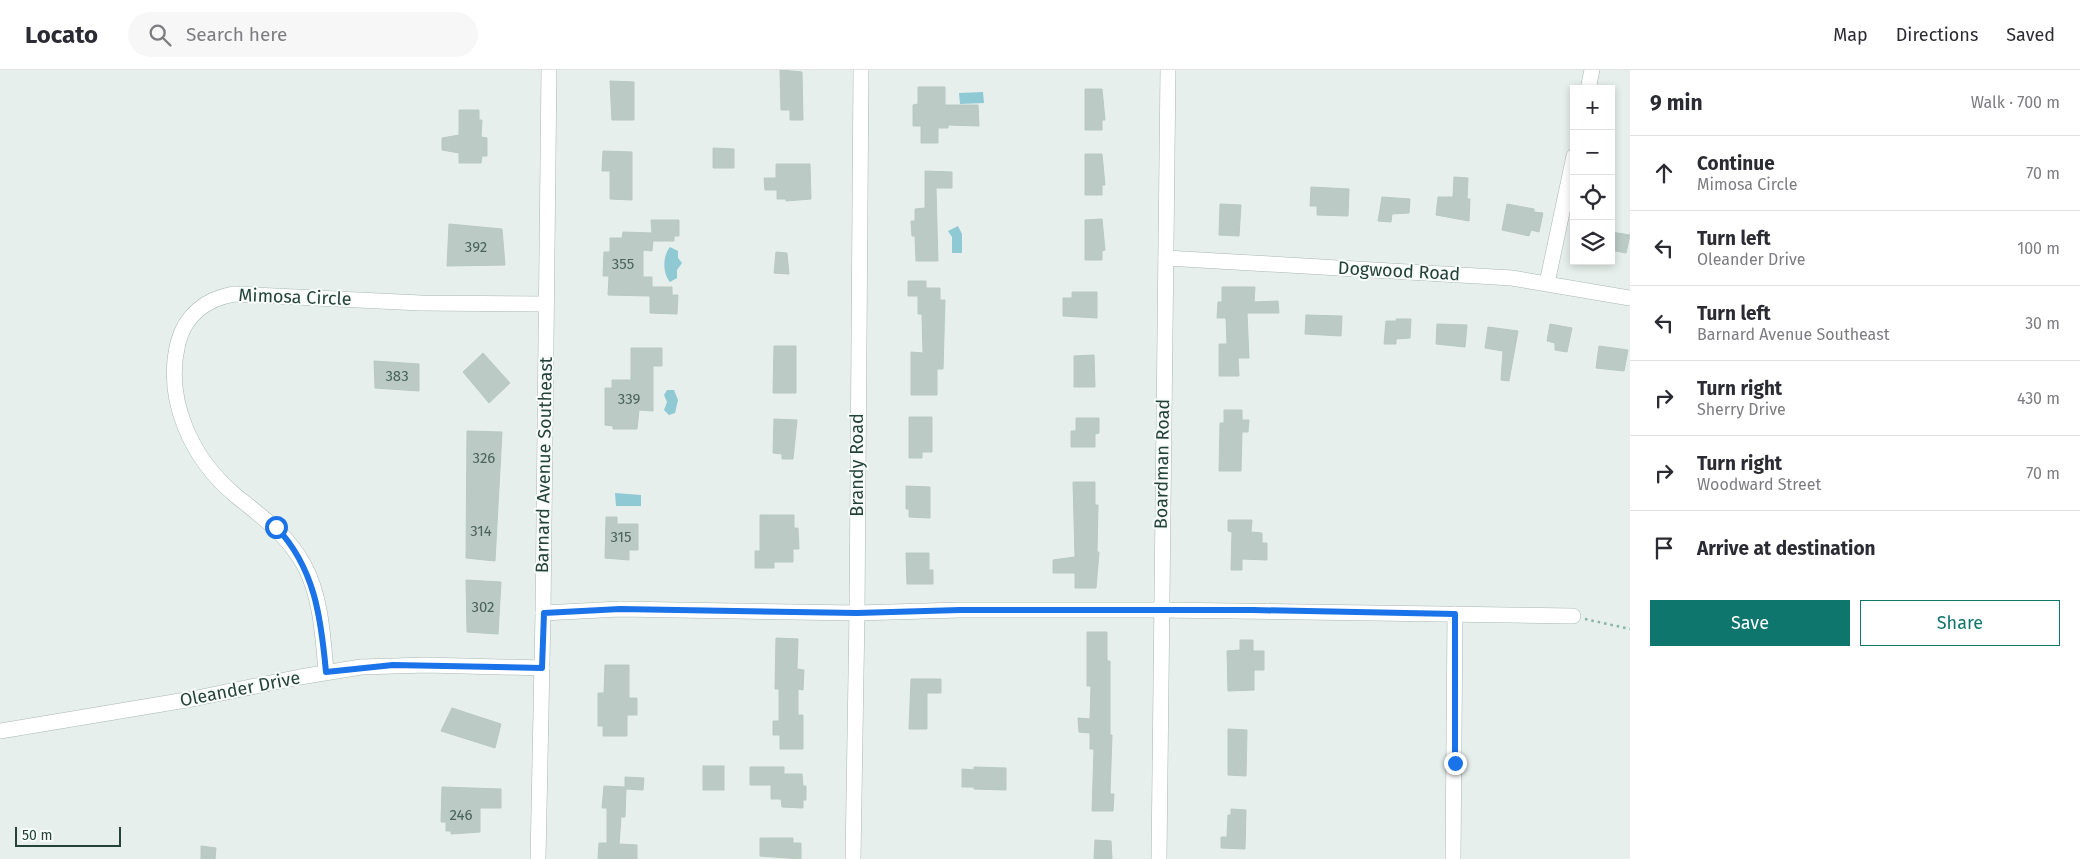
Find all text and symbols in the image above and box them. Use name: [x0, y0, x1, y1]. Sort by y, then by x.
search box: [128, 12, 478, 57]
text: Locato: [25, 21, 98, 49]
icon: search: [146, 21, 174, 49]
text: Search here: [186, 23, 287, 46]
text: Map: [1833, 24, 1868, 46]
text: Directions: [1896, 24, 1978, 46]
text: Saved: [2006, 24, 2055, 46]
map controls: [1570, 85, 1615, 265]
button: +: [1570, 85, 1615, 130]
text: 9 min: [1650, 90, 1703, 116]
text: Walk · 700 m: [1971, 93, 2060, 112]
button: −: [1570, 130, 1615, 175]
text: Continue: [1697, 152, 1775, 175]
icon: ahead: [1650, 159, 1678, 187]
text: 70 m: [2026, 164, 2060, 183]
button: locate: [1570, 175, 1615, 220]
text: Mimosa Circle: [1697, 175, 1797, 194]
button: layers: [1570, 220, 1615, 265]
text: Turn left: [1697, 227, 1771, 250]
icon: left: [1650, 234, 1678, 262]
house number: 392: [465, 238, 487, 256]
text: 100 m: [2017, 239, 2060, 258]
text: Oleander Drive: [1697, 250, 1806, 269]
house number: 355: [612, 255, 634, 273]
street label: Dogwood Road: [1337, 257, 1461, 285]
street label: Mimosa Circle: [238, 284, 352, 310]
text: Turn left: [1697, 302, 1771, 325]
icon: left: [1650, 309, 1678, 337]
text: 30 m: [2025, 314, 2060, 333]
text: Barnard Avenue Southeast: [1697, 325, 1889, 344]
street label: Barnard Avenue Southeast: [531, 356, 557, 573]
house number: 383: [385, 367, 409, 385]
text: Turn right: [1697, 377, 1782, 400]
icon: right: [1650, 384, 1678, 412]
text: 430 m: [2017, 389, 2060, 408]
house number: 339: [618, 390, 640, 408]
street label: Boardman Road: [1150, 399, 1174, 529]
text: Sherry Drive: [1697, 400, 1786, 419]
street label: Brandy Road: [846, 413, 868, 517]
house number: 326: [473, 449, 495, 467]
text: Turn right: [1697, 452, 1782, 475]
icon: right: [1650, 459, 1678, 487]
text: 70 m: [2026, 464, 2060, 483]
text: Woodward Street: [1697, 475, 1821, 494]
route start: [265, 516, 288, 539]
house number: 314: [470, 522, 492, 540]
house number: 315: [610, 528, 632, 546]
icon: arrive: [1650, 534, 1678, 562]
text: Arrive at destination: [1697, 537, 1876, 560]
house number: 302: [471, 598, 495, 616]
button: Save: [1650, 600, 1850, 646]
button: Share: [1860, 600, 2060, 646]
street label: Oleander Drive: [178, 667, 302, 711]
route end: [1444, 752, 1467, 775]
house number: 246: [450, 806, 473, 824]
scale bar: [15, 824, 121, 847]
text: 50 m: [22, 827, 53, 844]

